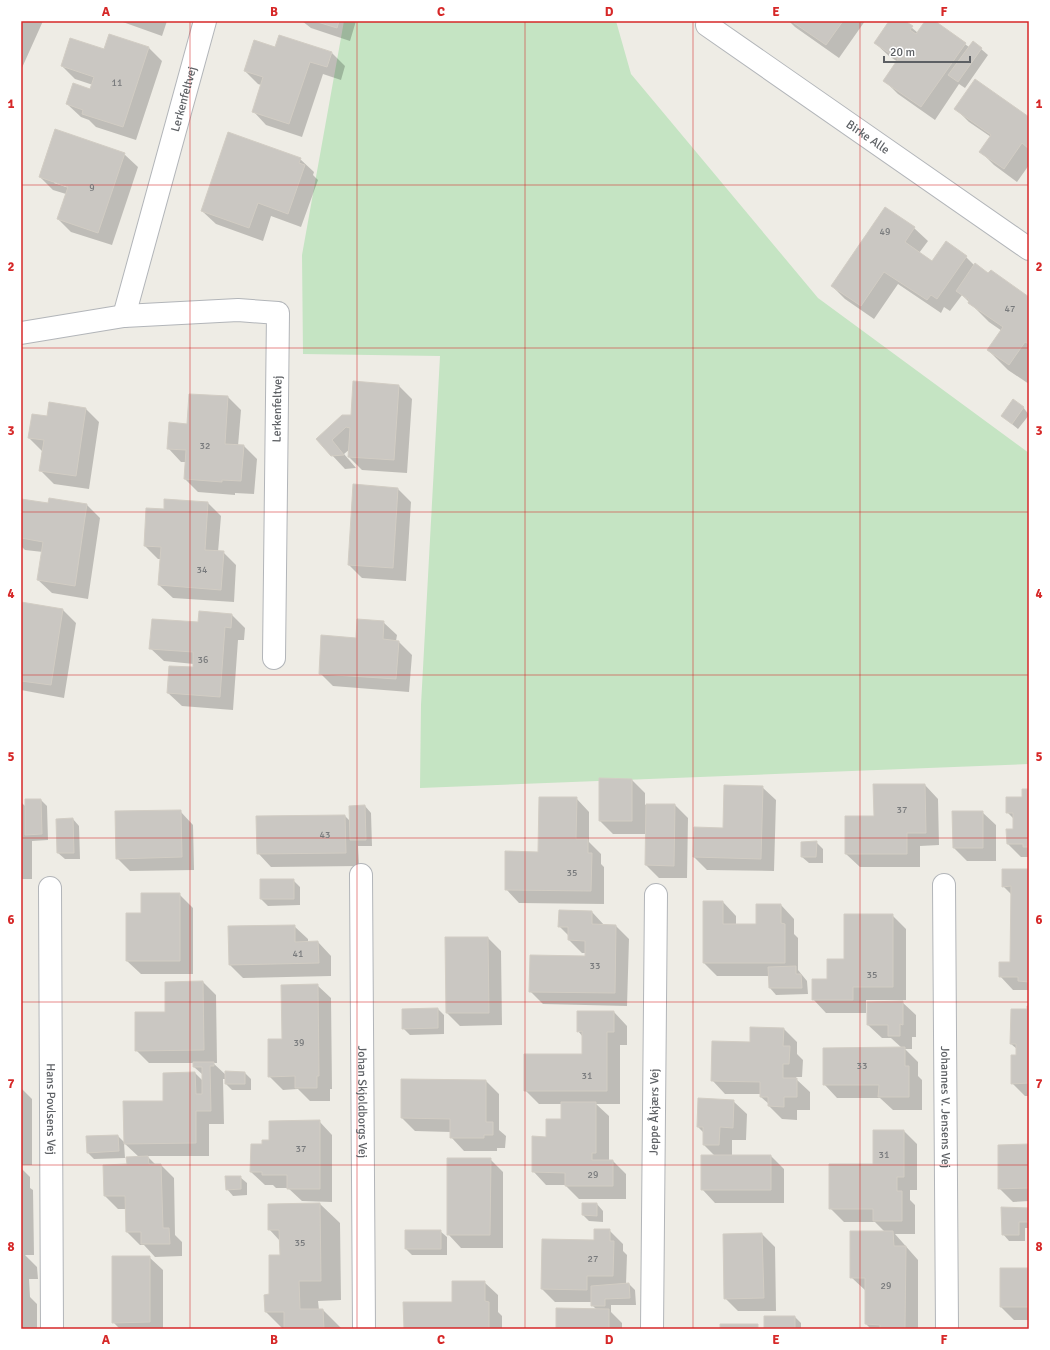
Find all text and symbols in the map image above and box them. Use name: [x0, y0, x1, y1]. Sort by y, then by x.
text: A: [102, 4, 111, 20]
text: B: [270, 4, 278, 20]
text: C: [437, 4, 445, 20]
text: D: [605, 4, 614, 20]
text: E: [772, 4, 780, 20]
text: F: [941, 4, 948, 20]
scale bar: [884, 38, 970, 64]
text: 20 m: [890, 45, 915, 60]
street label: Lerkenfeltvej: [168, 65, 200, 133]
house number: 11: [112, 77, 122, 89]
text: 1: [7, 96, 15, 112]
text: 1: [1035, 96, 1043, 112]
street label: Birke Alle: [843, 117, 892, 158]
house number: 9: [89, 182, 95, 194]
house number: 49: [880, 226, 890, 238]
text: 2: [7, 259, 15, 275]
text: 2: [1035, 259, 1043, 275]
house number: 47: [1005, 303, 1015, 315]
street label: Lerkenfeltvej: [269, 375, 286, 443]
text: 3: [7, 423, 15, 439]
text: 3: [1035, 423, 1043, 439]
house number: 32: [200, 440, 210, 452]
house number: 34: [197, 564, 208, 576]
text: 4: [7, 586, 15, 602]
text: 4: [1035, 586, 1043, 602]
house number: 36: [198, 654, 208, 666]
text: 5: [7, 749, 15, 765]
text: 5: [1035, 749, 1043, 765]
house number: 37: [897, 804, 907, 816]
house number: 43: [320, 829, 330, 841]
house number: 35: [567, 867, 577, 879]
text: 6: [7, 912, 15, 928]
text: 6: [1035, 912, 1043, 928]
house number: 41: [293, 948, 303, 960]
house number: 33: [590, 960, 600, 972]
house number: 35: [867, 969, 877, 981]
house number: 39: [294, 1037, 304, 1049]
street label: Johan Skjoldborgs Vej: [354, 1046, 370, 1158]
street label: Johannes V. Jensens Vej: [937, 1046, 953, 1168]
house number: 33: [857, 1060, 867, 1072]
street label: Hans Povlsens Vej: [43, 1063, 58, 1155]
street label: Jeppe Åkjærs Vej: [647, 1069, 662, 1155]
house number: 31: [582, 1070, 592, 1082]
text: 7: [7, 1076, 15, 1092]
text: 7: [1035, 1076, 1043, 1092]
house number: 37: [296, 1143, 306, 1155]
house number: 31: [879, 1149, 889, 1161]
house number: 29: [588, 1169, 598, 1181]
house number: 35: [295, 1237, 305, 1249]
text: 8: [7, 1239, 15, 1255]
text: 8: [1035, 1239, 1043, 1255]
house number: 27: [588, 1253, 598, 1265]
house number: 29: [881, 1280, 891, 1292]
text: A: [102, 1332, 111, 1348]
text: B: [270, 1332, 278, 1348]
text: C: [437, 1332, 445, 1348]
text: D: [605, 1332, 614, 1348]
text: E: [772, 1332, 780, 1348]
text: F: [941, 1332, 948, 1348]

